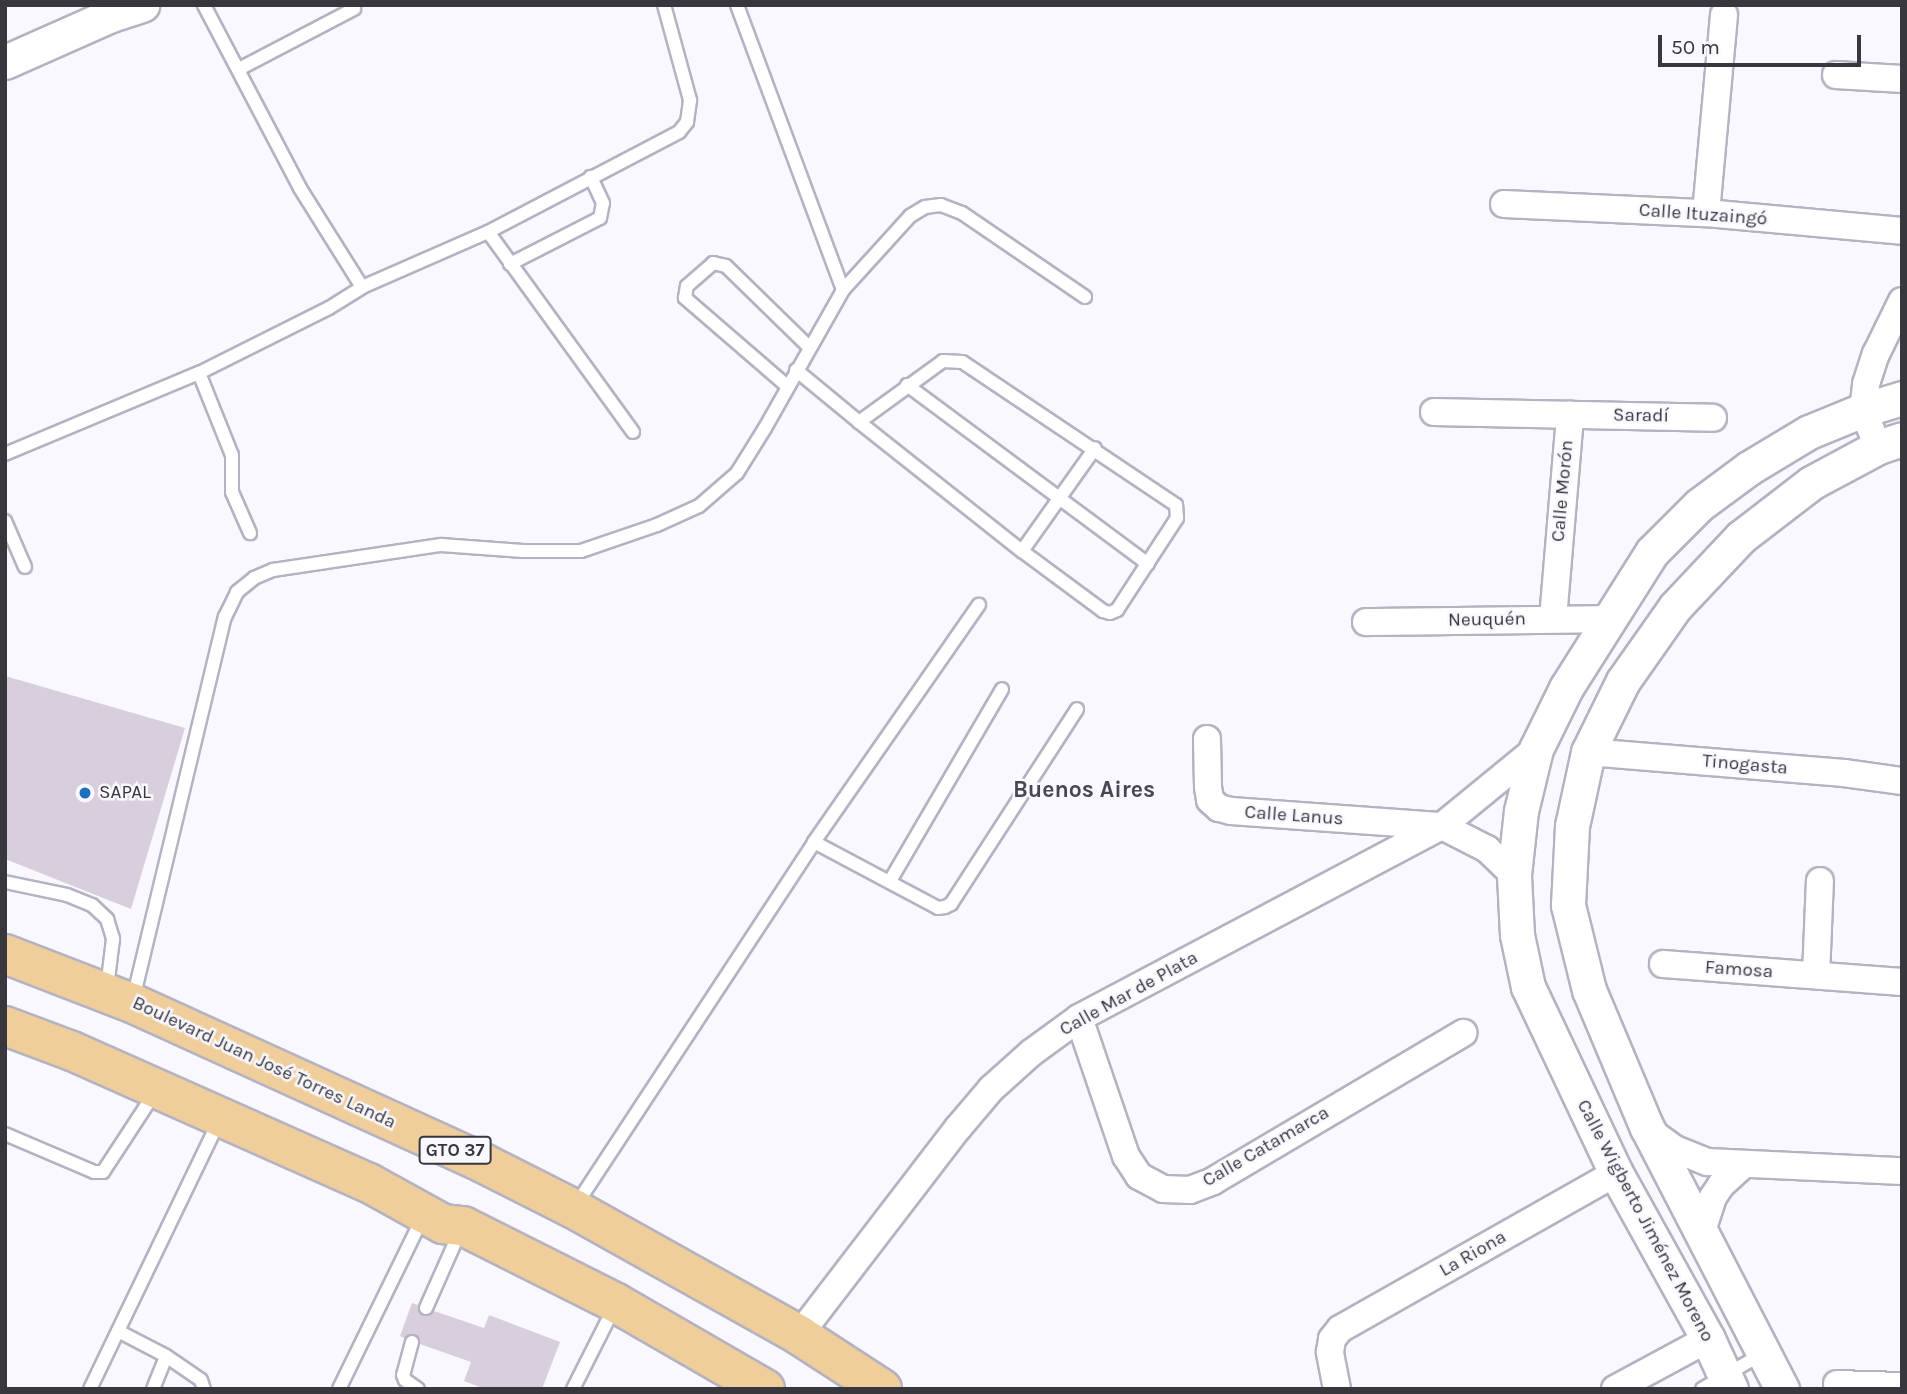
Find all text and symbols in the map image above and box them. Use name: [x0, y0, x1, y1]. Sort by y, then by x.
scale bar: [1662, 21, 1865, 65]
text: 50 m: [1671, 35, 1720, 59]
street label: Calle Ituzaingó: [1638, 199, 1768, 231]
street label: Saradí: [1613, 404, 1669, 428]
street label: Calle Morón: [1547, 439, 1579, 543]
street label: Neuquén: [1448, 608, 1526, 632]
street label: Tinogasta: [1701, 750, 1789, 780]
district label: Buenos Aires: [1013, 776, 1155, 804]
place label: SAPAL: [99, 782, 151, 804]
marker: SAPAL: [77, 785, 93, 801]
street label: Calle Lanus: [1244, 801, 1344, 831]
street label: Calle Mar de Plata: [1056, 947, 1202, 1041]
street label: Famosa: [1704, 956, 1774, 984]
street label: Boulevard Juan José Torres Landa: [129, 992, 399, 1134]
street label: Calle Wigberto Jiménez Moreno: [1571, 1096, 1719, 1346]
street label: Calle Catamarca: [1199, 1102, 1333, 1192]
road number: GTO 37: [418, 1135, 492, 1164]
street label: La Riona: [1435, 1226, 1511, 1282]

